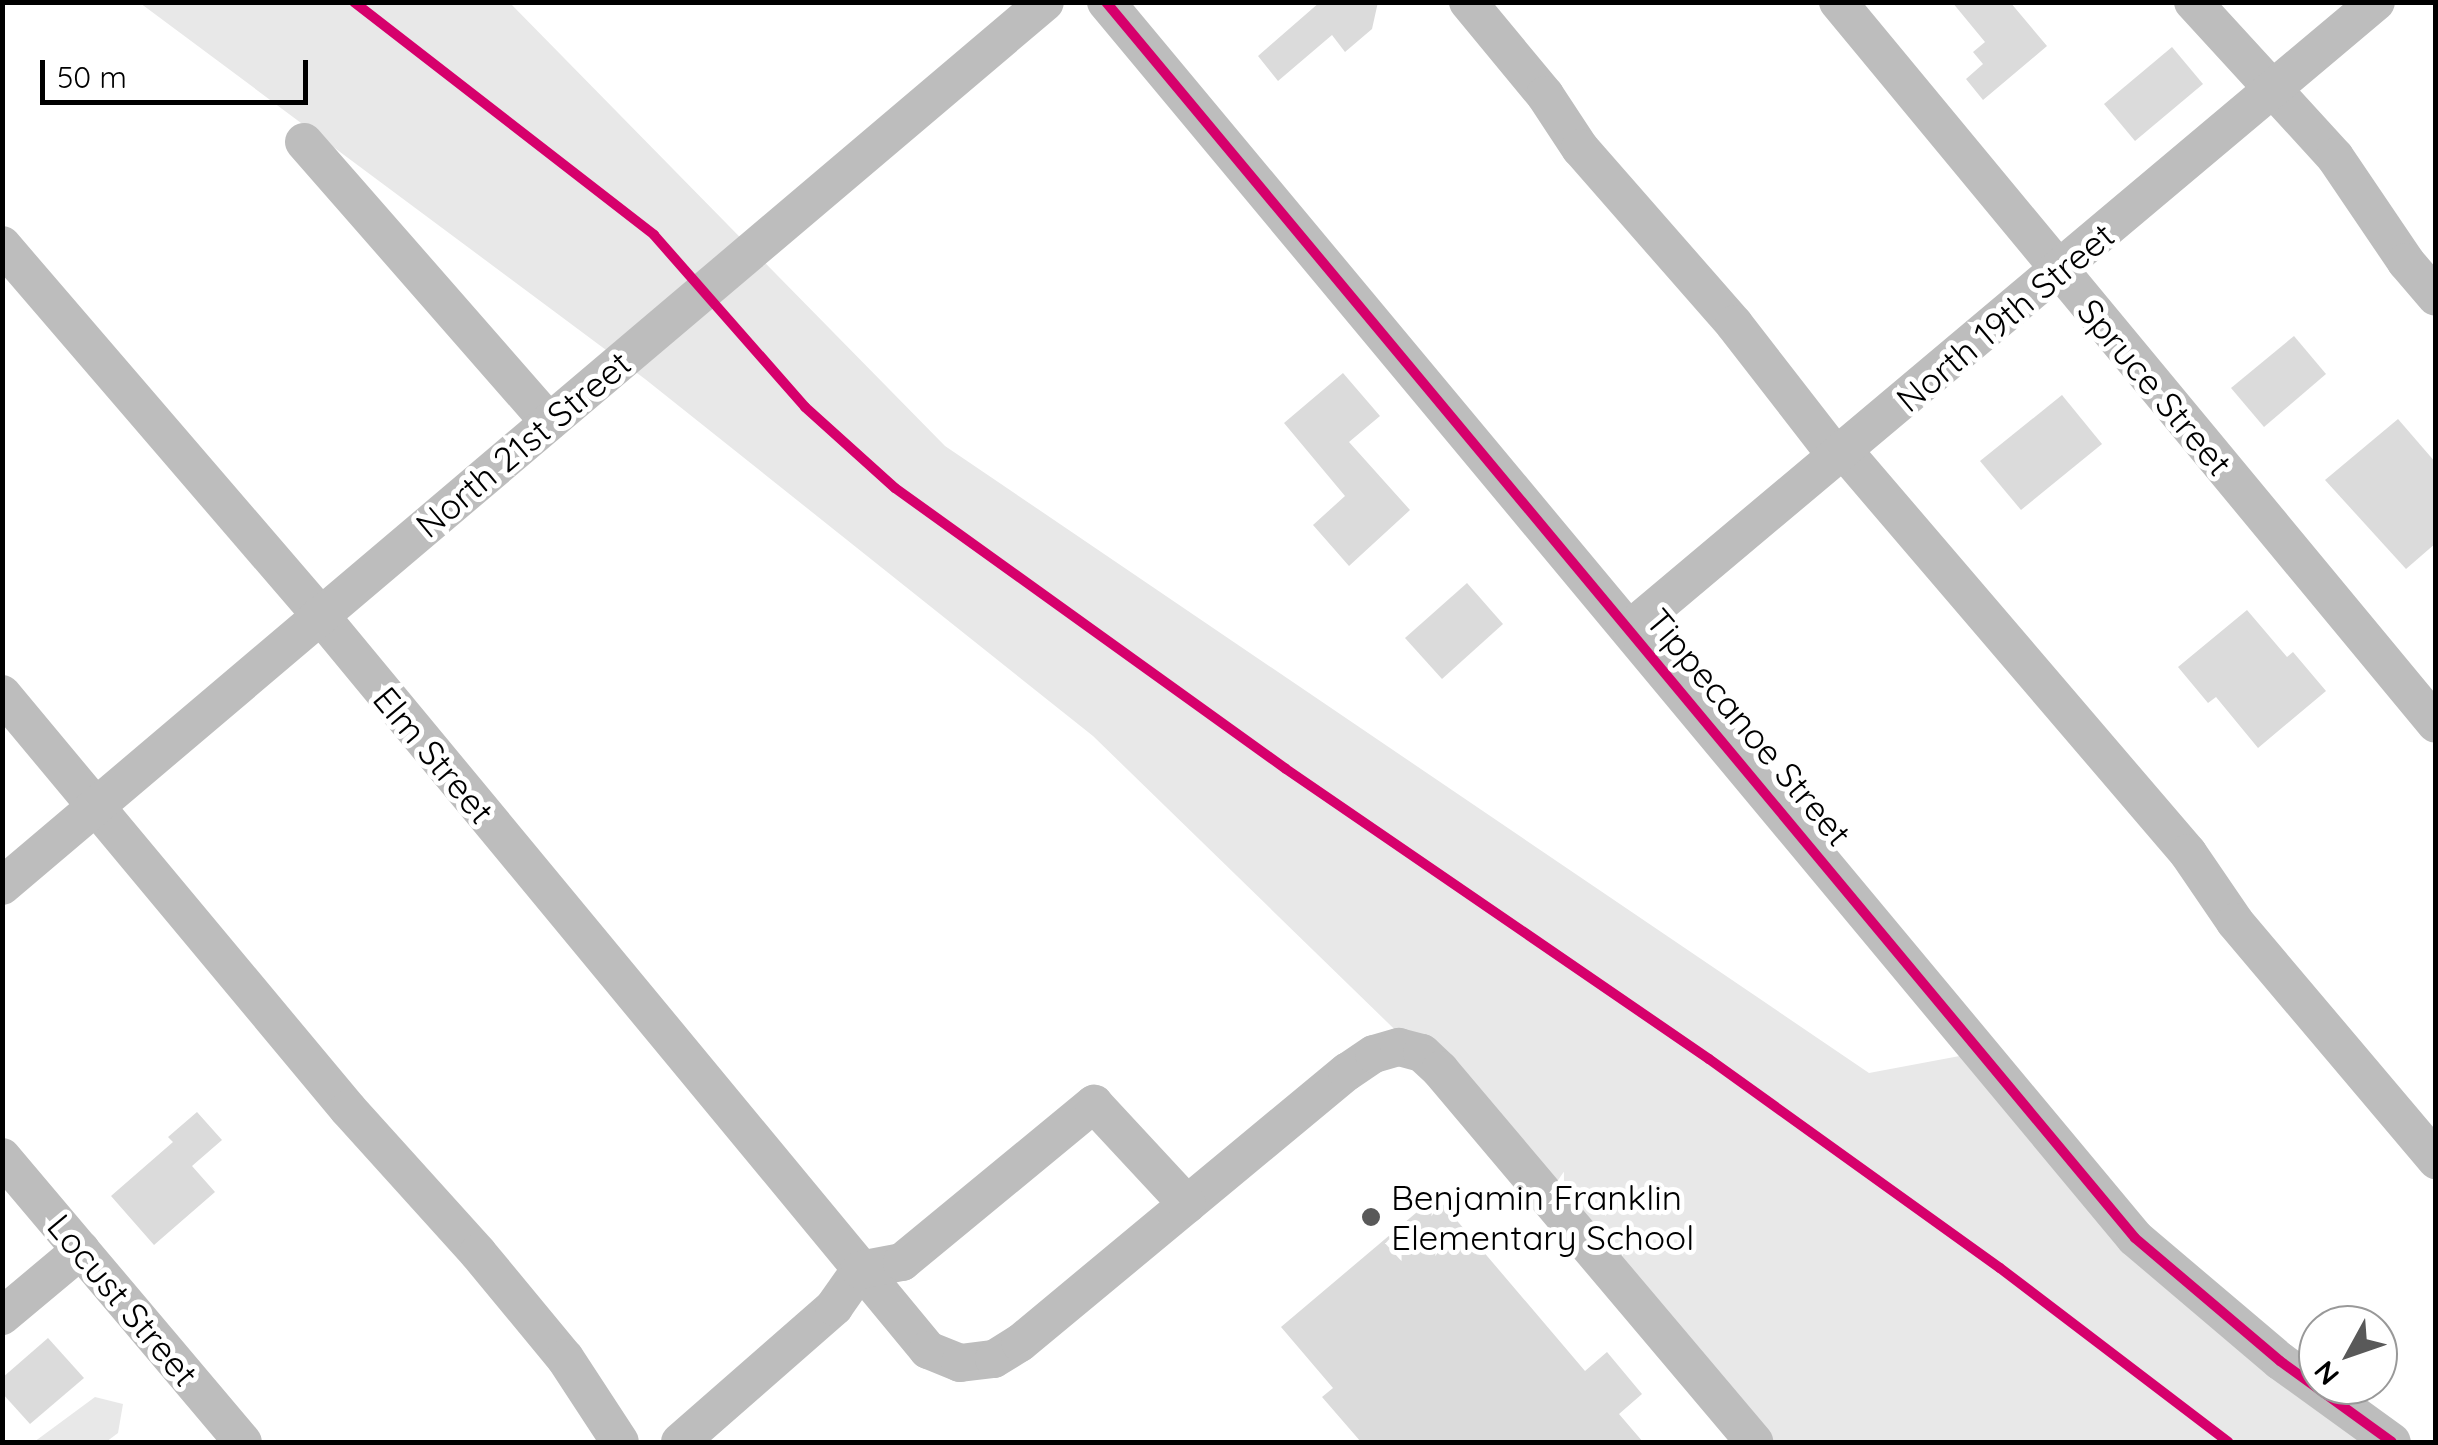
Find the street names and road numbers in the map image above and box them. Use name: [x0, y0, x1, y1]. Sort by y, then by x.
street label: North 19th Street: [1888, 214, 2122, 420]
street label: Spruce Street: [2069, 290, 2241, 484]
street label: North 21st Street: [407, 342, 639, 546]
street label: Tippecanoe Street: [1638, 600, 1860, 854]
street label: Elm Street: [365, 678, 503, 832]
street label: Locust Street: [39, 1206, 207, 1394]

